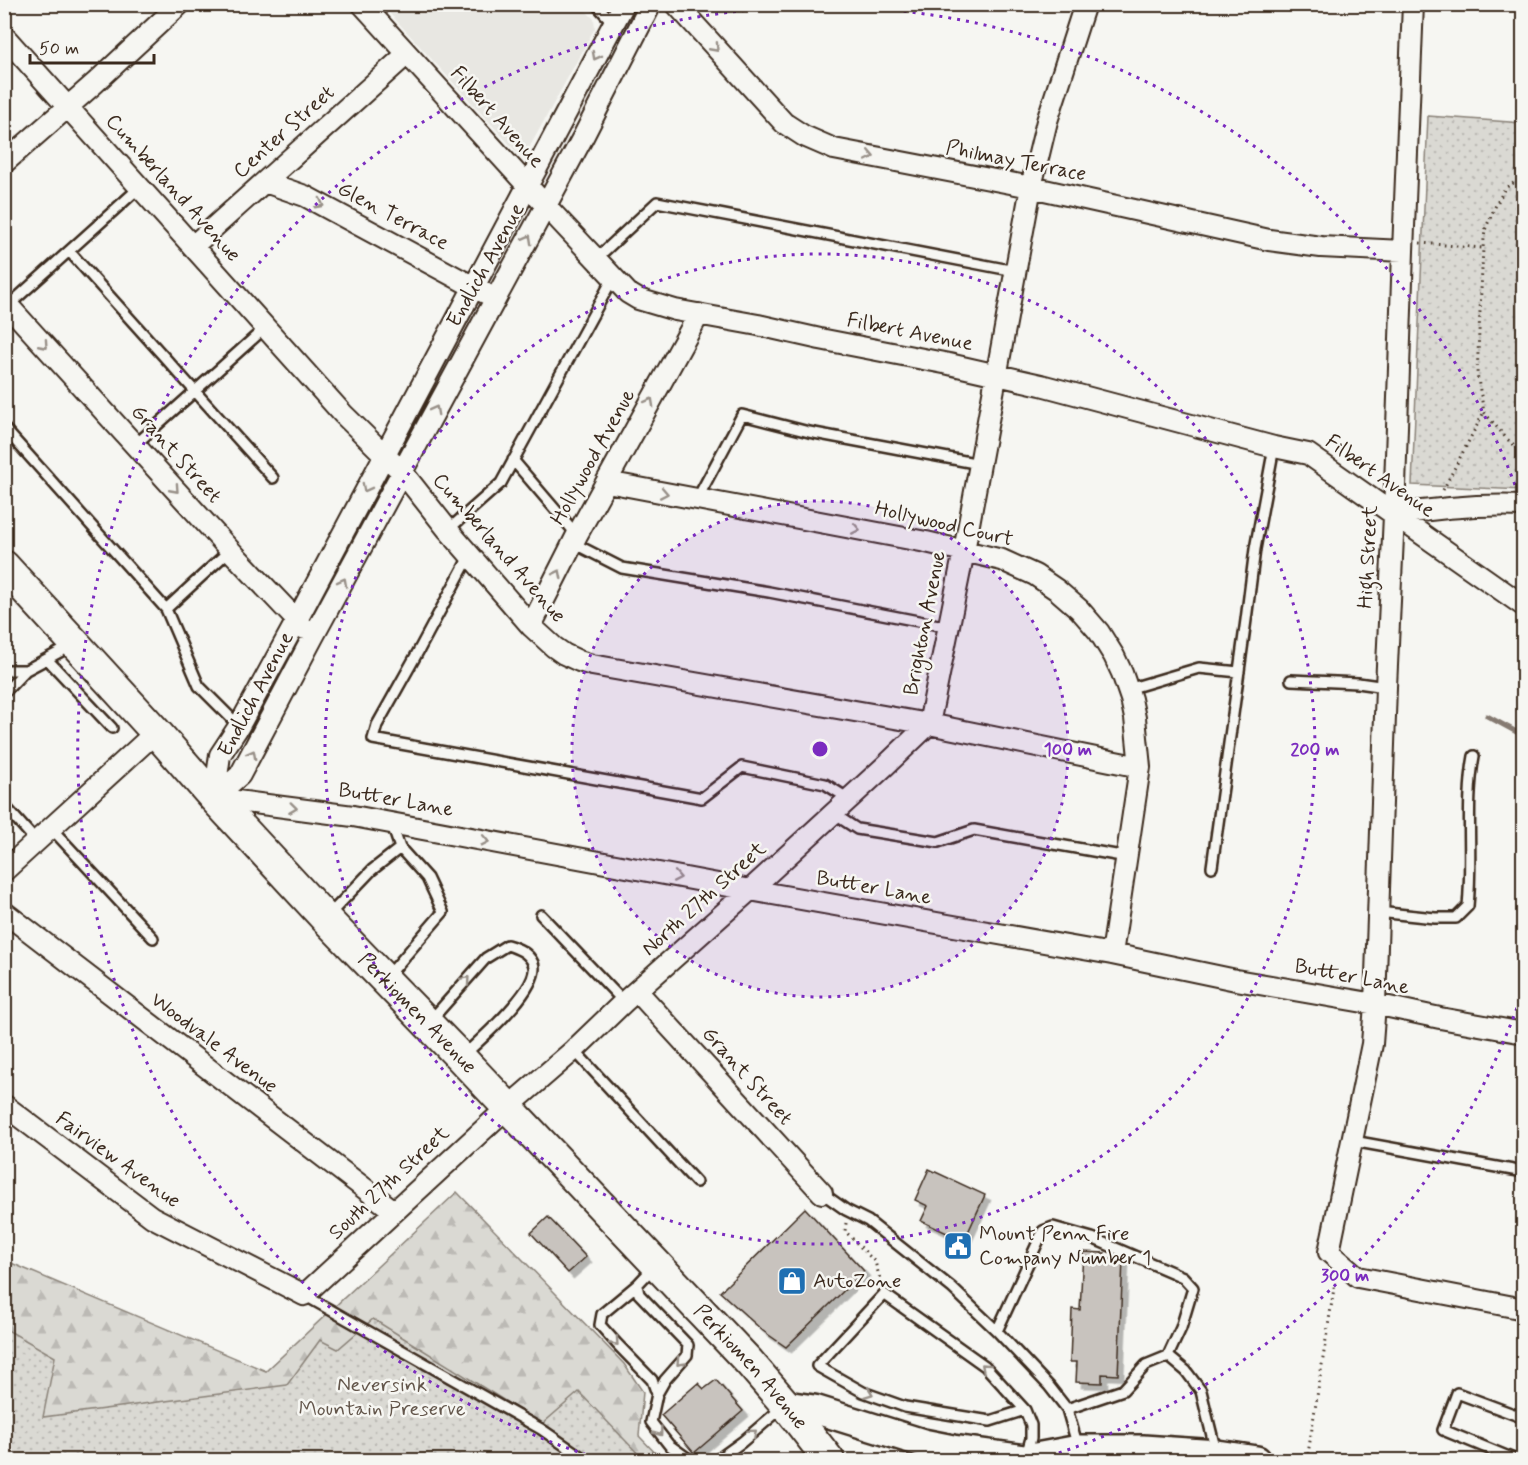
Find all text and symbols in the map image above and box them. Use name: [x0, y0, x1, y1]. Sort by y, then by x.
scale bar: [30, 27, 154, 65]
text: 50 m: [39, 37, 79, 61]
one-way arrow: [708, 41, 719, 52]
one-way arrow: [592, 50, 603, 60]
street label: Filbert Avenue: [444, 60, 550, 174]
street label: Center Street: [227, 79, 341, 185]
street label: Cumberland Avenue: [99, 108, 247, 268]
street label: Philmay Terrace: [943, 134, 1089, 188]
one-way arrow: [865, 149, 875, 162]
street label: Glen Terrace: [332, 175, 454, 257]
one-way arrow: [313, 197, 324, 208]
street label: Endlich Avenue: [440, 198, 532, 332]
one-way arrow: [521, 235, 532, 245]
street label: Filbert Avenue: [845, 306, 975, 358]
one-way arrow: [37, 338, 48, 348]
street label: Hollywood Avenue: [544, 384, 642, 530]
one-way arrow: [643, 398, 654, 408]
street label: Grant Street: [124, 399, 228, 509]
one-way arrow: [428, 406, 439, 417]
street label: Filbert Avenue: [1320, 428, 1440, 524]
street label: Cumberland Avenue: [426, 467, 572, 629]
one-way arrow: [362, 481, 373, 492]
one-way arrow: [168, 482, 179, 493]
one-way arrow: [659, 486, 669, 499]
street label: Hollywood Court: [872, 495, 1016, 554]
street label: High Street: [1351, 504, 1387, 610]
one-way arrow: [850, 522, 860, 535]
street label: Brighton Avenue: [897, 548, 954, 698]
one-way arrow: [550, 569, 562, 580]
one-way arrow: [336, 578, 347, 588]
street label: Endlich Avenue: [211, 627, 301, 761]
text: 100 m: [1044, 738, 1092, 762]
text: 200 m: [1290, 738, 1340, 762]
centre of rings: [810, 739, 830, 759]
one-way arrow: [244, 750, 256, 761]
street label: Butter Lane: [336, 776, 456, 824]
one-way arrow: [288, 801, 297, 814]
one-way arrow: [480, 834, 490, 847]
street label: North 27th Street: [636, 835, 773, 963]
street label: Butter Lane: [814, 864, 934, 912]
one-way arrow: [671, 870, 681, 883]
street label: Perkiomen Avenue: [352, 946, 483, 1080]
street label: Butter Lane: [1292, 952, 1412, 1002]
one-way arrow: [459, 976, 470, 987]
street label: Woodvale Avenue: [145, 986, 283, 1100]
street label: Grant Street: [695, 1021, 799, 1131]
street label: Fairview Avenue: [50, 1105, 186, 1215]
street label: South 27th Street: [323, 1119, 456, 1246]
place label: Mount Penn Fire Company Number 1: [979, 1220, 1151, 1272]
public building icon: Mount Penn Fire Company Number 1: [942, 1230, 974, 1262]
text: 300 m: [1321, 1264, 1369, 1288]
shop icon: AutoZone: [776, 1265, 808, 1297]
place label: AutoZone: [813, 1267, 901, 1295]
street label: Perkiomen Avenue: [687, 1298, 814, 1435]
one-way arrow: [608, 1335, 619, 1346]
one-way arrow: [676, 1356, 687, 1366]
one-way arrow: [981, 1363, 992, 1374]
park label: Neversink Mountain Preserve: [298, 1371, 466, 1423]
one-way arrow: [863, 1386, 874, 1399]
one-way arrow: [652, 1426, 663, 1437]
one-way arrow: [746, 1430, 757, 1441]

